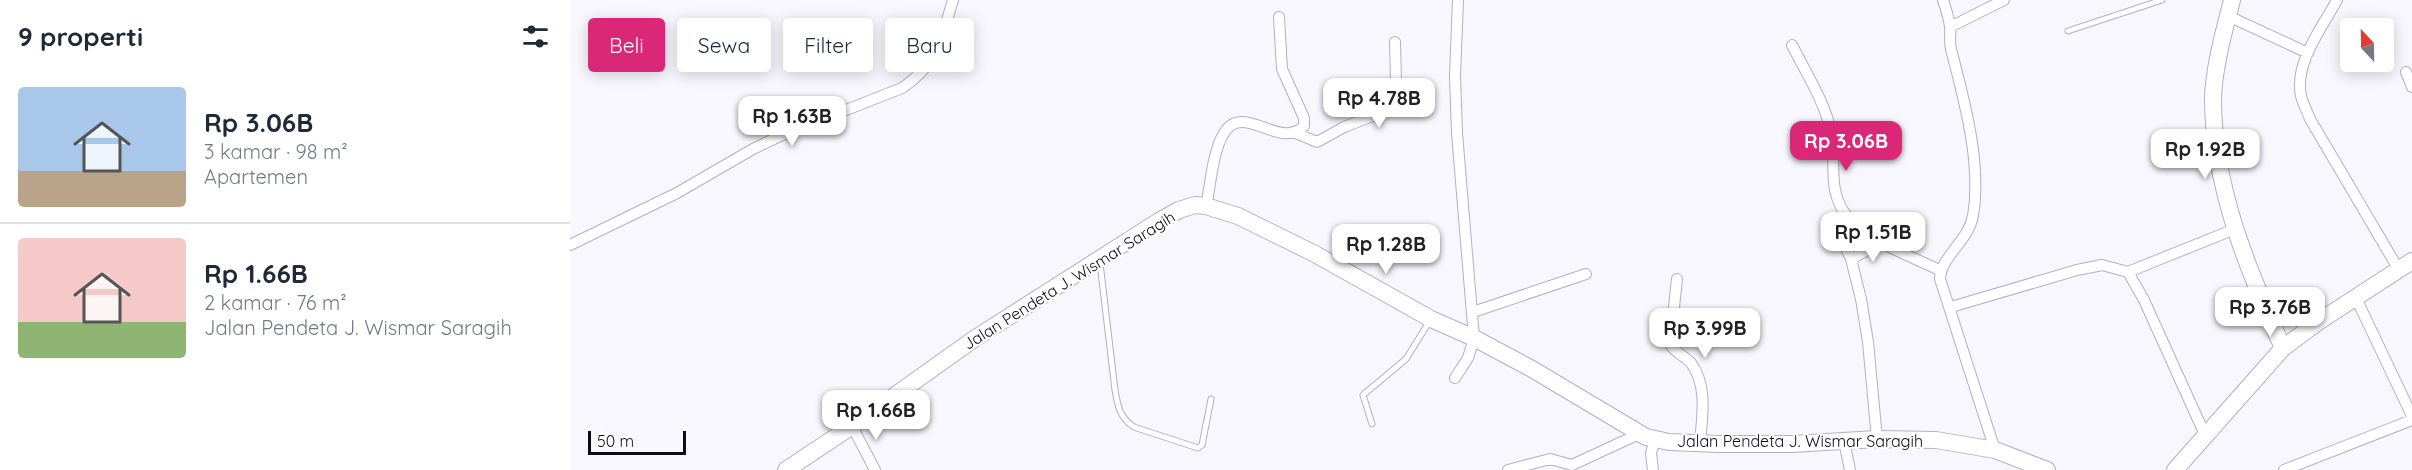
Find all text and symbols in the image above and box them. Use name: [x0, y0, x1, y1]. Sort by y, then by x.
chip: Beli: [588, 18, 665, 72]
chip: Sewa: [677, 18, 771, 72]
chip: Filter: [783, 18, 873, 72]
chip: Baru: [885, 18, 974, 72]
north arrow: [2340, 18, 2394, 72]
map controls: [2340, 18, 2394, 72]
text: 9 properti: [18, 20, 143, 53]
icon: filters: [519, 20, 552, 53]
pin: Rp 4.78B: [1317, 78, 1441, 129]
text: Rp 4.78B: [1337, 85, 1421, 110]
pin: Rp 1.63B: [730, 96, 854, 147]
text: Rp 1.63B: [752, 103, 832, 128]
text: Rp 3.06B: [204, 106, 313, 139]
icon: home: [66, 111, 138, 183]
pin: Rp 3.06B: [1784, 121, 1908, 172]
text: Rp 3.06B: [1804, 128, 1888, 153]
pin: Rp 1.92B: [2143, 129, 2267, 180]
text: Rp 1.92B: [2165, 136, 2245, 161]
text: 3 kamar · 98 m²: [204, 139, 348, 164]
text: Apartemen: [204, 164, 308, 189]
street label: Jalan Pendeta J. Wismar Saragih: [959, 206, 1179, 354]
pin: Rp 1.51B: [1811, 212, 1935, 263]
text: Rp 1.51B: [1834, 219, 1912, 244]
pin: Rp 1.28B: [1324, 224, 1448, 275]
text: Rp 1.28B: [1346, 231, 1426, 256]
text: Rp 1.66B: [204, 257, 308, 290]
icon: home: [66, 262, 138, 334]
pin: Rp 3.76B: [2208, 287, 2332, 338]
text: 2 kamar · 76 m²: [204, 290, 347, 315]
text: Rp 3.76B: [2229, 294, 2311, 319]
pin: Rp 3.99B: [1643, 308, 1767, 359]
text: Jalan Pendeta J. Wismar Saragih: [204, 315, 512, 340]
text: Rp 3.99B: [1663, 315, 1747, 340]
pin: Rp 1.66B: [814, 390, 938, 441]
text: Rp 1.66B: [836, 397, 916, 422]
scale bar: [588, 428, 686, 456]
text: 50 m: [597, 431, 634, 451]
street label: Jalan Pendeta J. Wismar Saragih: [1677, 431, 1923, 451]

